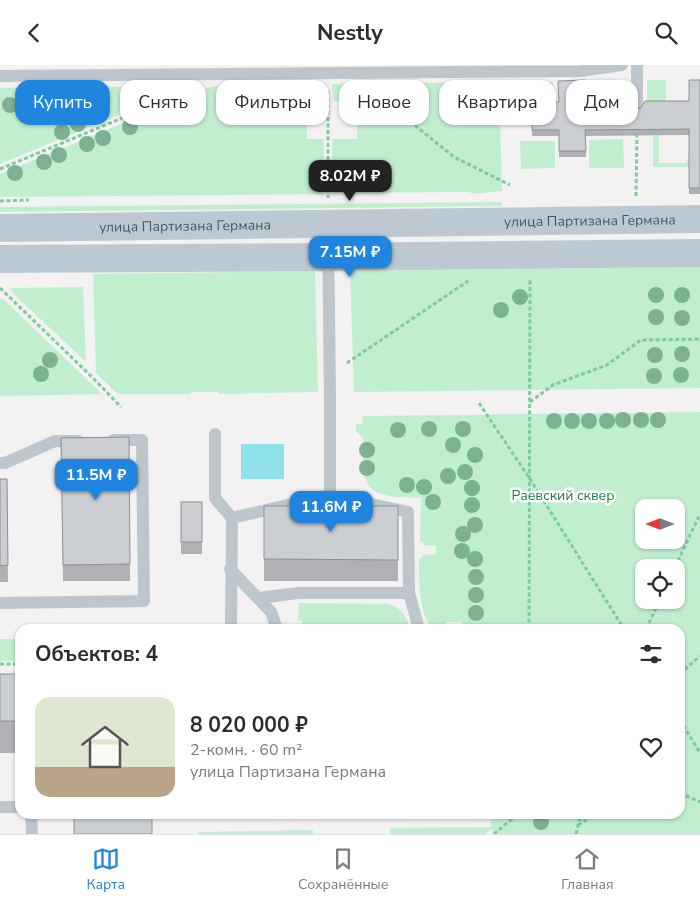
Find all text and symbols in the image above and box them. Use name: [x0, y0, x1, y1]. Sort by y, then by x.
text: Nestly: [317, 18, 383, 48]
icon: back: [20, 19, 48, 47]
icon: search: [652, 19, 680, 47]
chip: Купить: [15, 80, 110, 125]
chip: Снять: [120, 80, 206, 125]
chip: Фильтры: [216, 80, 329, 125]
chip: Новое: [339, 80, 429, 125]
chip: Квартира: [439, 80, 556, 125]
chip: Дом: [566, 80, 638, 125]
pin: 8.02M ₽: [304, 159, 396, 202]
text: 8.02M ₽: [320, 165, 380, 187]
street label: улица Партизана Германа: [504, 210, 676, 232]
street label: улица Партизана Германа: [99, 216, 271, 237]
pin: 7.15M ₽: [304, 235, 396, 278]
text: 7.15M ₽: [320, 241, 380, 263]
pin: 11.5M ₽: [50, 459, 142, 501]
text: 11.5M ₽: [66, 464, 126, 486]
park label: Раевский сквер: [512, 486, 614, 505]
pin: 11.6M ₽: [285, 491, 377, 533]
text: 11.6M ₽: [301, 496, 361, 518]
north arrow: [635, 499, 685, 549]
map controls: [635, 499, 685, 609]
button: locate: [635, 559, 685, 609]
text: Объектов: 4: [35, 640, 158, 668]
icon: filters: [637, 640, 665, 668]
text: 8 020 000 ₽: [190, 711, 308, 739]
icon: home: [75, 717, 135, 777]
icon: heart: [637, 733, 665, 761]
text: 2-комн. · 60 m²: [190, 739, 302, 761]
text: улица Партизана Германа: [190, 761, 386, 783]
tab: Карта: [86, 845, 125, 894]
tab: Сохранённые: [298, 845, 388, 894]
tab: Главная: [561, 845, 614, 894]

